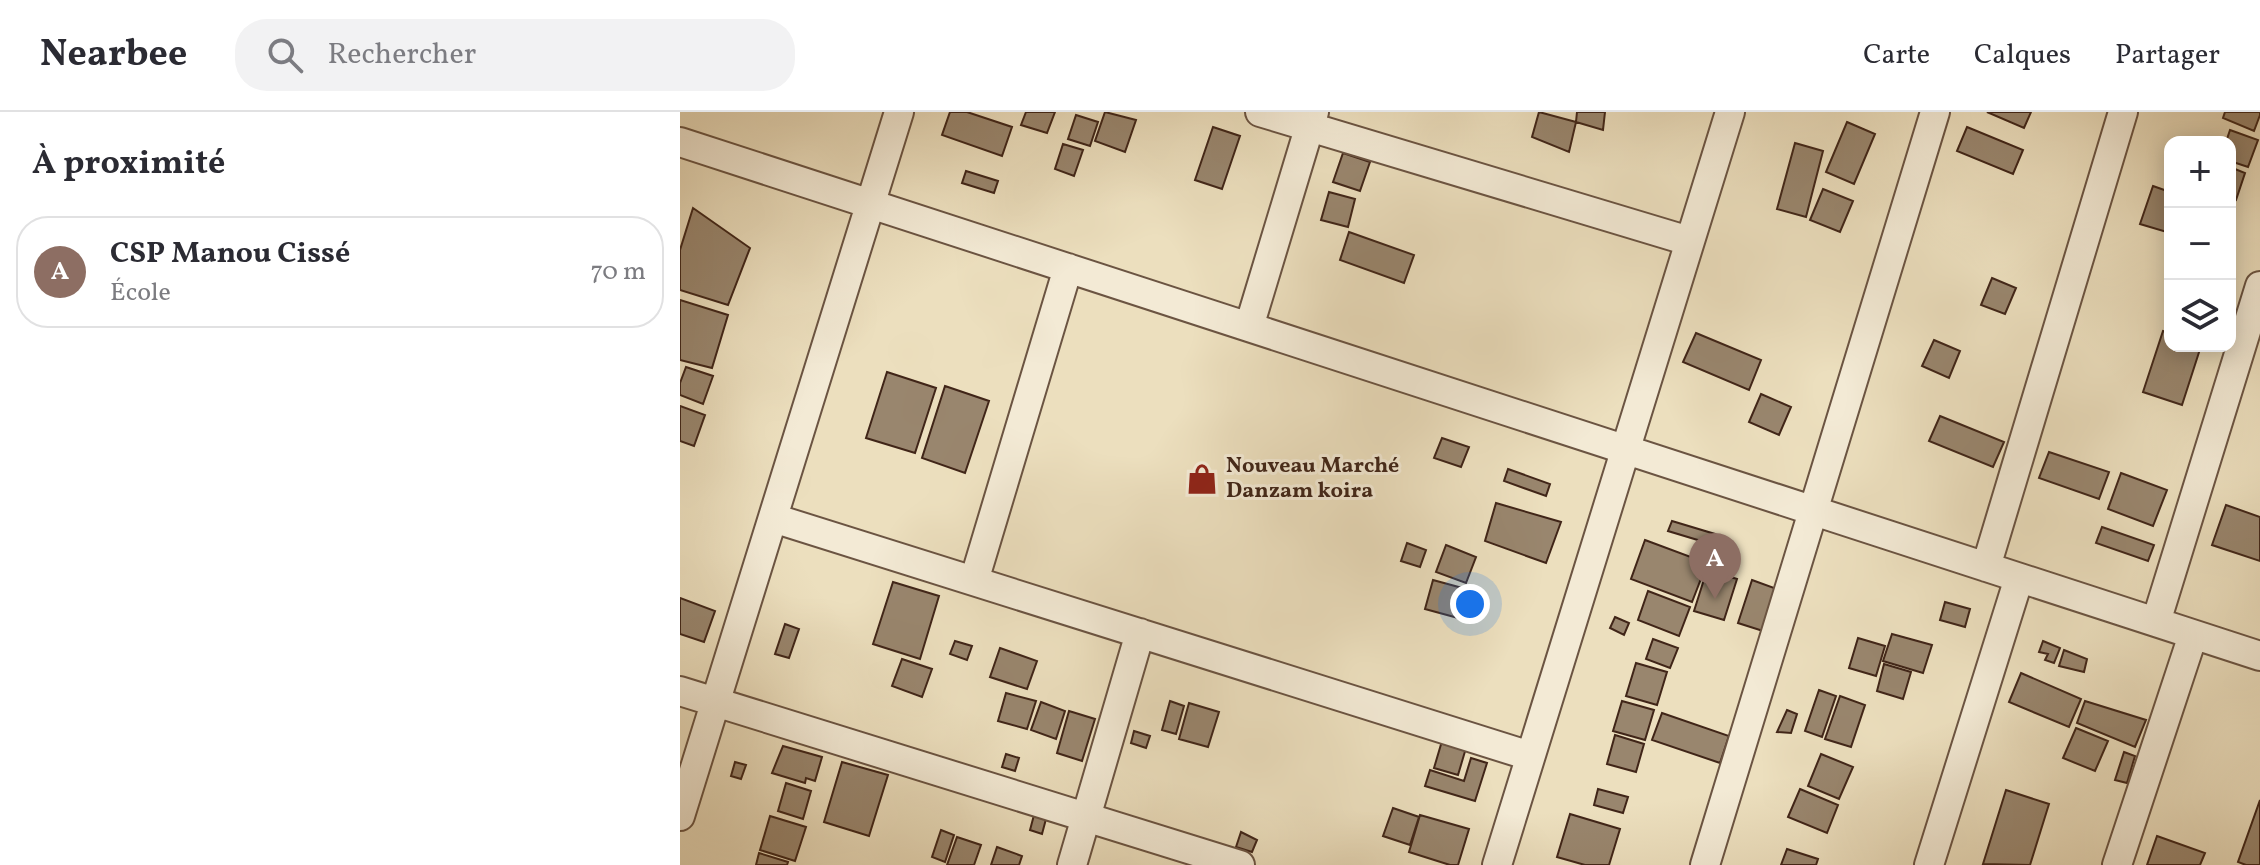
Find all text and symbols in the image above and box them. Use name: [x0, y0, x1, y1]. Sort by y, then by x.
search box: [235, 19, 795, 91]
text: Nearbee: [40, 29, 187, 82]
icon: search: [263, 33, 307, 77]
text: Rechercher: [327, 34, 476, 76]
text: Carte: [1863, 36, 1930, 75]
text: Calques: [1974, 36, 2071, 75]
text: Partager: [2115, 36, 2220, 75]
map controls: [2164, 136, 2236, 352]
button: +: [2164, 136, 2236, 208]
text: À proximité: [32, 141, 225, 188]
button: −: [2164, 208, 2236, 280]
text: CSP Manou Cissé: [110, 233, 350, 275]
text: A: [51, 254, 69, 290]
text: 70 m: [591, 254, 646, 290]
text: École: [110, 275, 171, 311]
button: layers: [2164, 280, 2236, 352]
place label: Nouveau Marché Danzam koira: [1226, 451, 1399, 507]
shop icon: Nouveau Marché Danzam koira: [1185, 462, 1219, 496]
pin: A: [1689, 533, 1741, 599]
your location: [1450, 584, 1490, 624]

